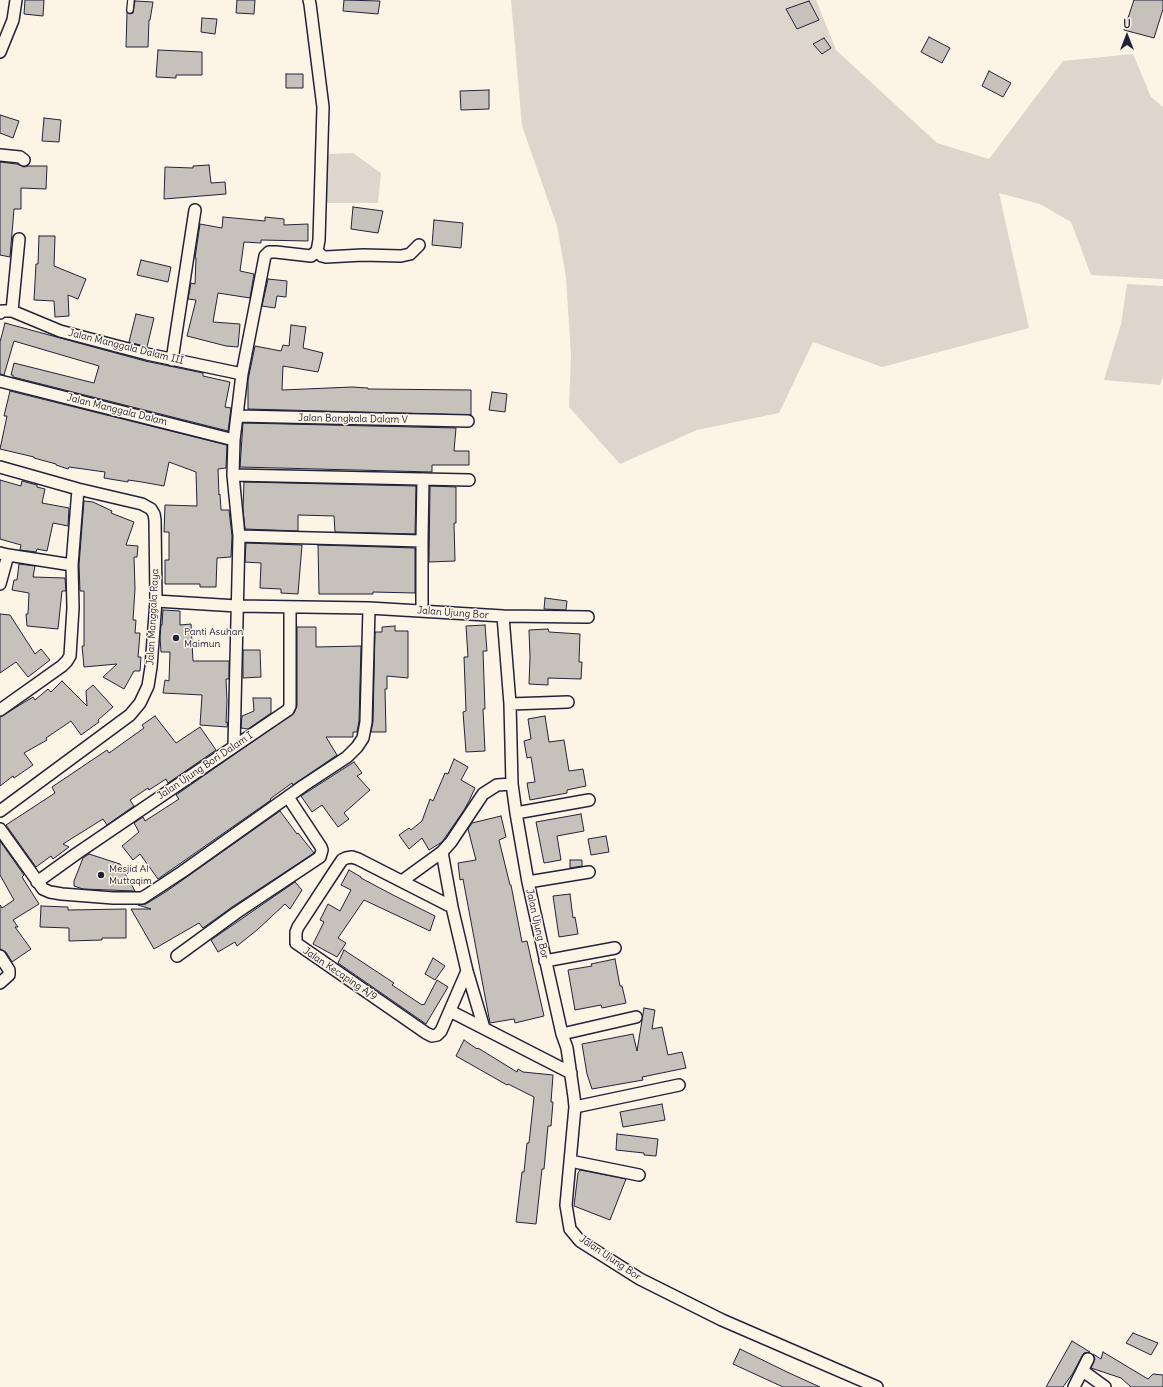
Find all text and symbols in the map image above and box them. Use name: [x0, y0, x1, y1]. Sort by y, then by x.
north arrow: [1107, 16, 1147, 56]
text: U: [1123, 17, 1131, 31]
street label: Jalan Manggala Dalam III: [67, 327, 185, 367]
street label: Jalan Manggala Dalam: [66, 392, 168, 428]
street label: Jalan Bangkala Dalam V: [298, 412, 408, 426]
street label: Jalan Manggala Raya: [144, 568, 162, 666]
street label: Jalan Ujung Bor: [417, 605, 489, 621]
place label: Panti Asuhan Maimun: [184, 626, 243, 650]
marker: Panti Asuhan Maimun: [171, 633, 181, 643]
street label: Jalan Ujung Bori Dalam I: [155, 730, 255, 802]
place label: Mesjid Al Muttaqim: [109, 863, 152, 886]
marker: Mesjid Al Muttaqim: [96, 870, 106, 880]
street label: Jalan Ujung Bor: [523, 888, 551, 960]
street label: Jalan Kecaping A/9: [301, 945, 379, 1003]
street label: Jalan Ujung Bor: [577, 1233, 643, 1283]

